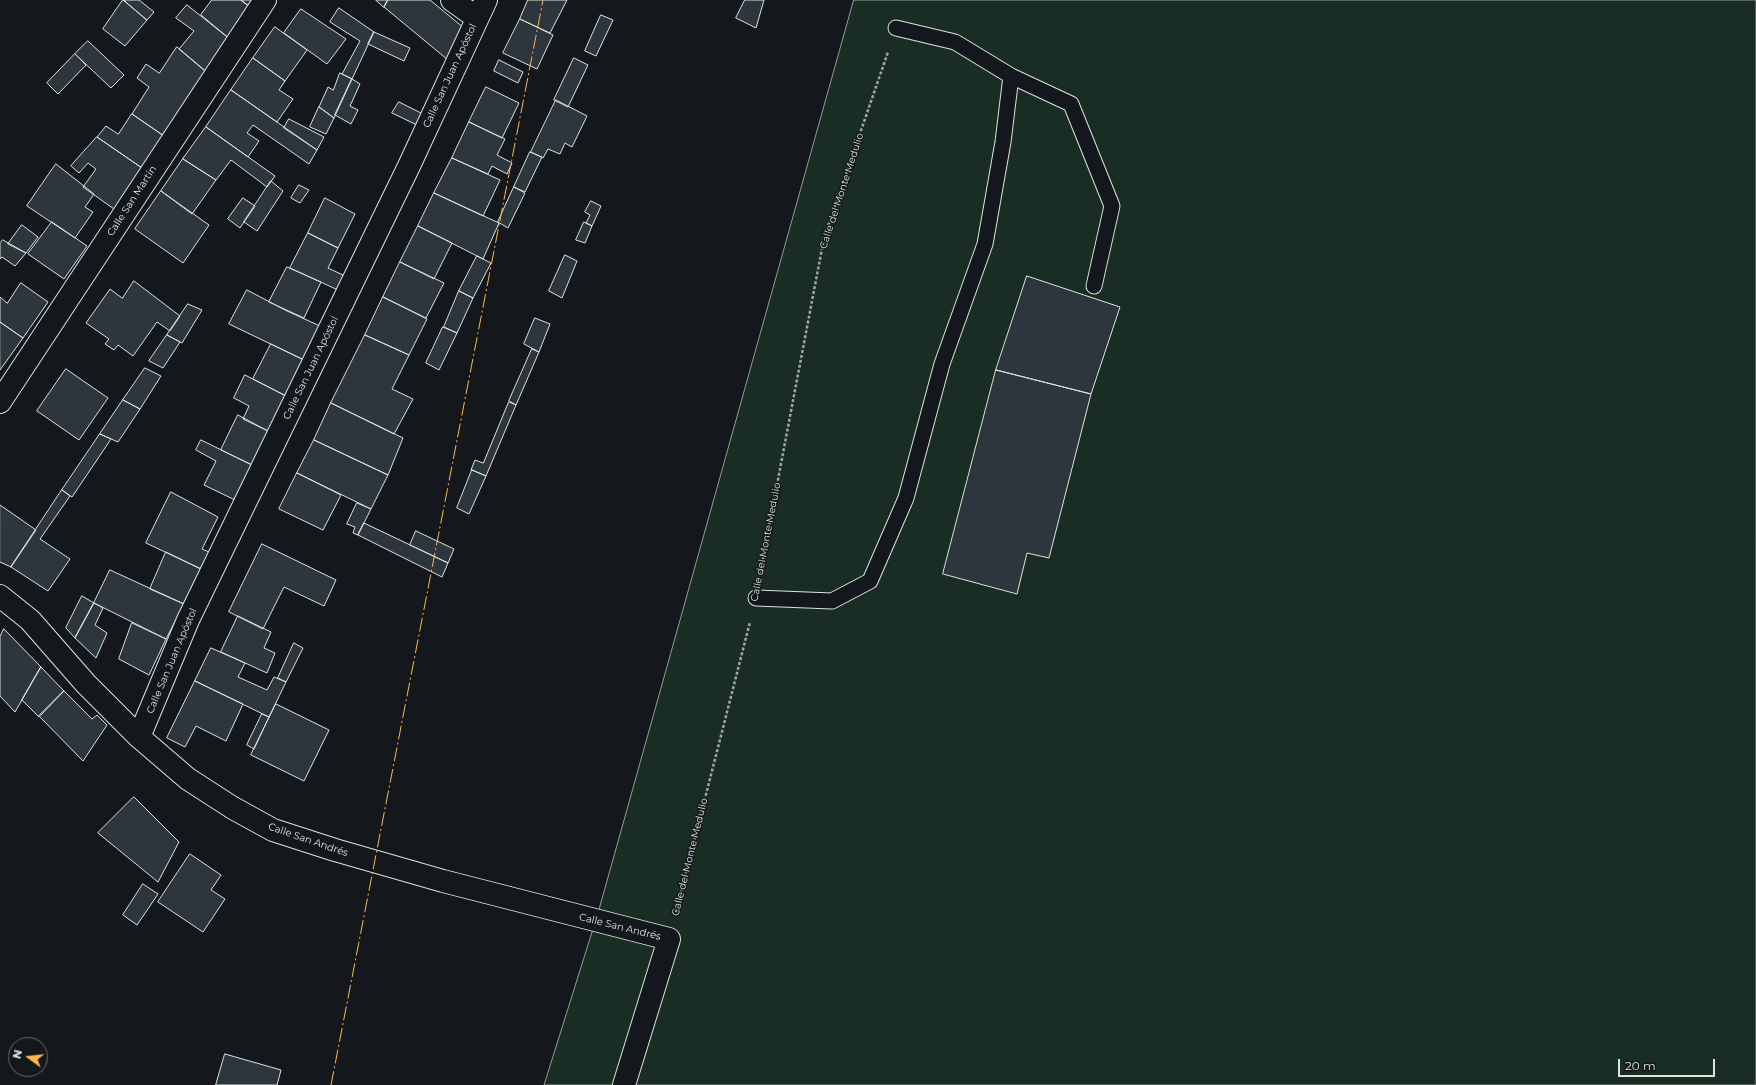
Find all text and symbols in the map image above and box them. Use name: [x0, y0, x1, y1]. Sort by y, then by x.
street label: Calle San Juan Apóstol: [421, 22, 479, 130]
street label: Calle del Monte Medulio: [818, 132, 866, 250]
street label: Calle San Martín: [105, 164, 159, 238]
street label: Calle San Juan Apóstol: [281, 314, 341, 422]
street label: Calle del Monte Medulio: [749, 481, 783, 603]
street label: Calle San Juan Apóstol: [144, 606, 200, 716]
street label: Calle del Monte Medulio: [670, 797, 710, 917]
street label: Calle San Andrés: [266, 821, 350, 859]
street label: Calle San Andrés: [578, 911, 662, 943]
north arrow: [8, 1037, 48, 1077]
text: N: [9, 1048, 25, 1060]
scale bar: [1620, 1051, 1717, 1077]
text: 20 m: [1625, 1058, 1656, 1073]

